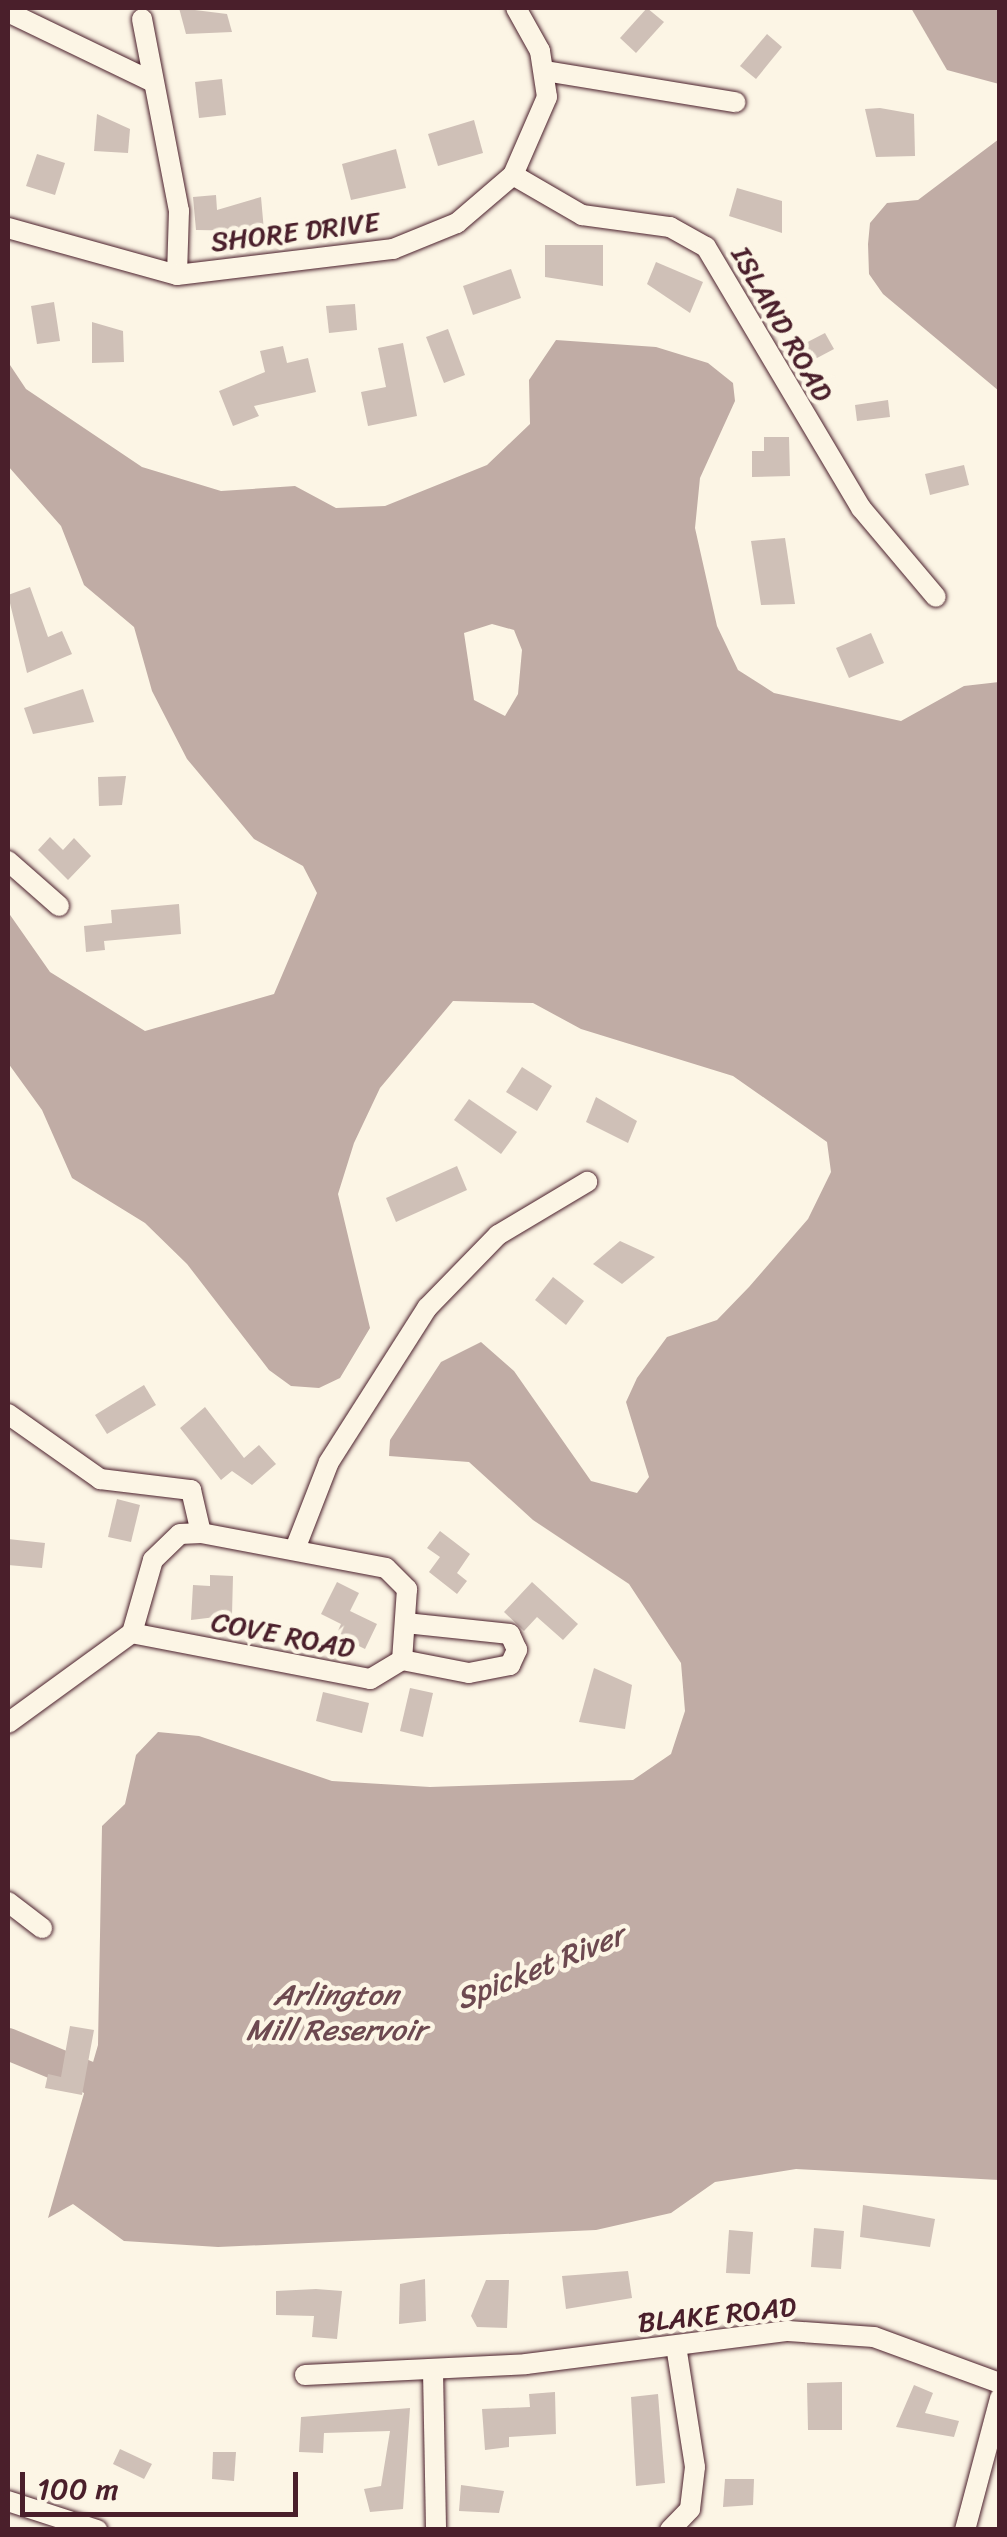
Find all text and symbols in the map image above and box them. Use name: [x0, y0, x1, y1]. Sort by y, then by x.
street label: SHORE DRIVE: [208, 205, 382, 259]
street label: ISLAND ROAD: [724, 240, 840, 408]
street label: COVE ROAD: [209, 1605, 357, 1665]
water label: Spicket River: [451, 1917, 629, 2017]
water label: Arlington Mill Reservoir: [245, 1977, 427, 2048]
street label: BLAKE ROAD: [636, 2290, 798, 2340]
scale bar: [25, 2452, 302, 2514]
text: 100 m: [37, 2462, 119, 2516]

